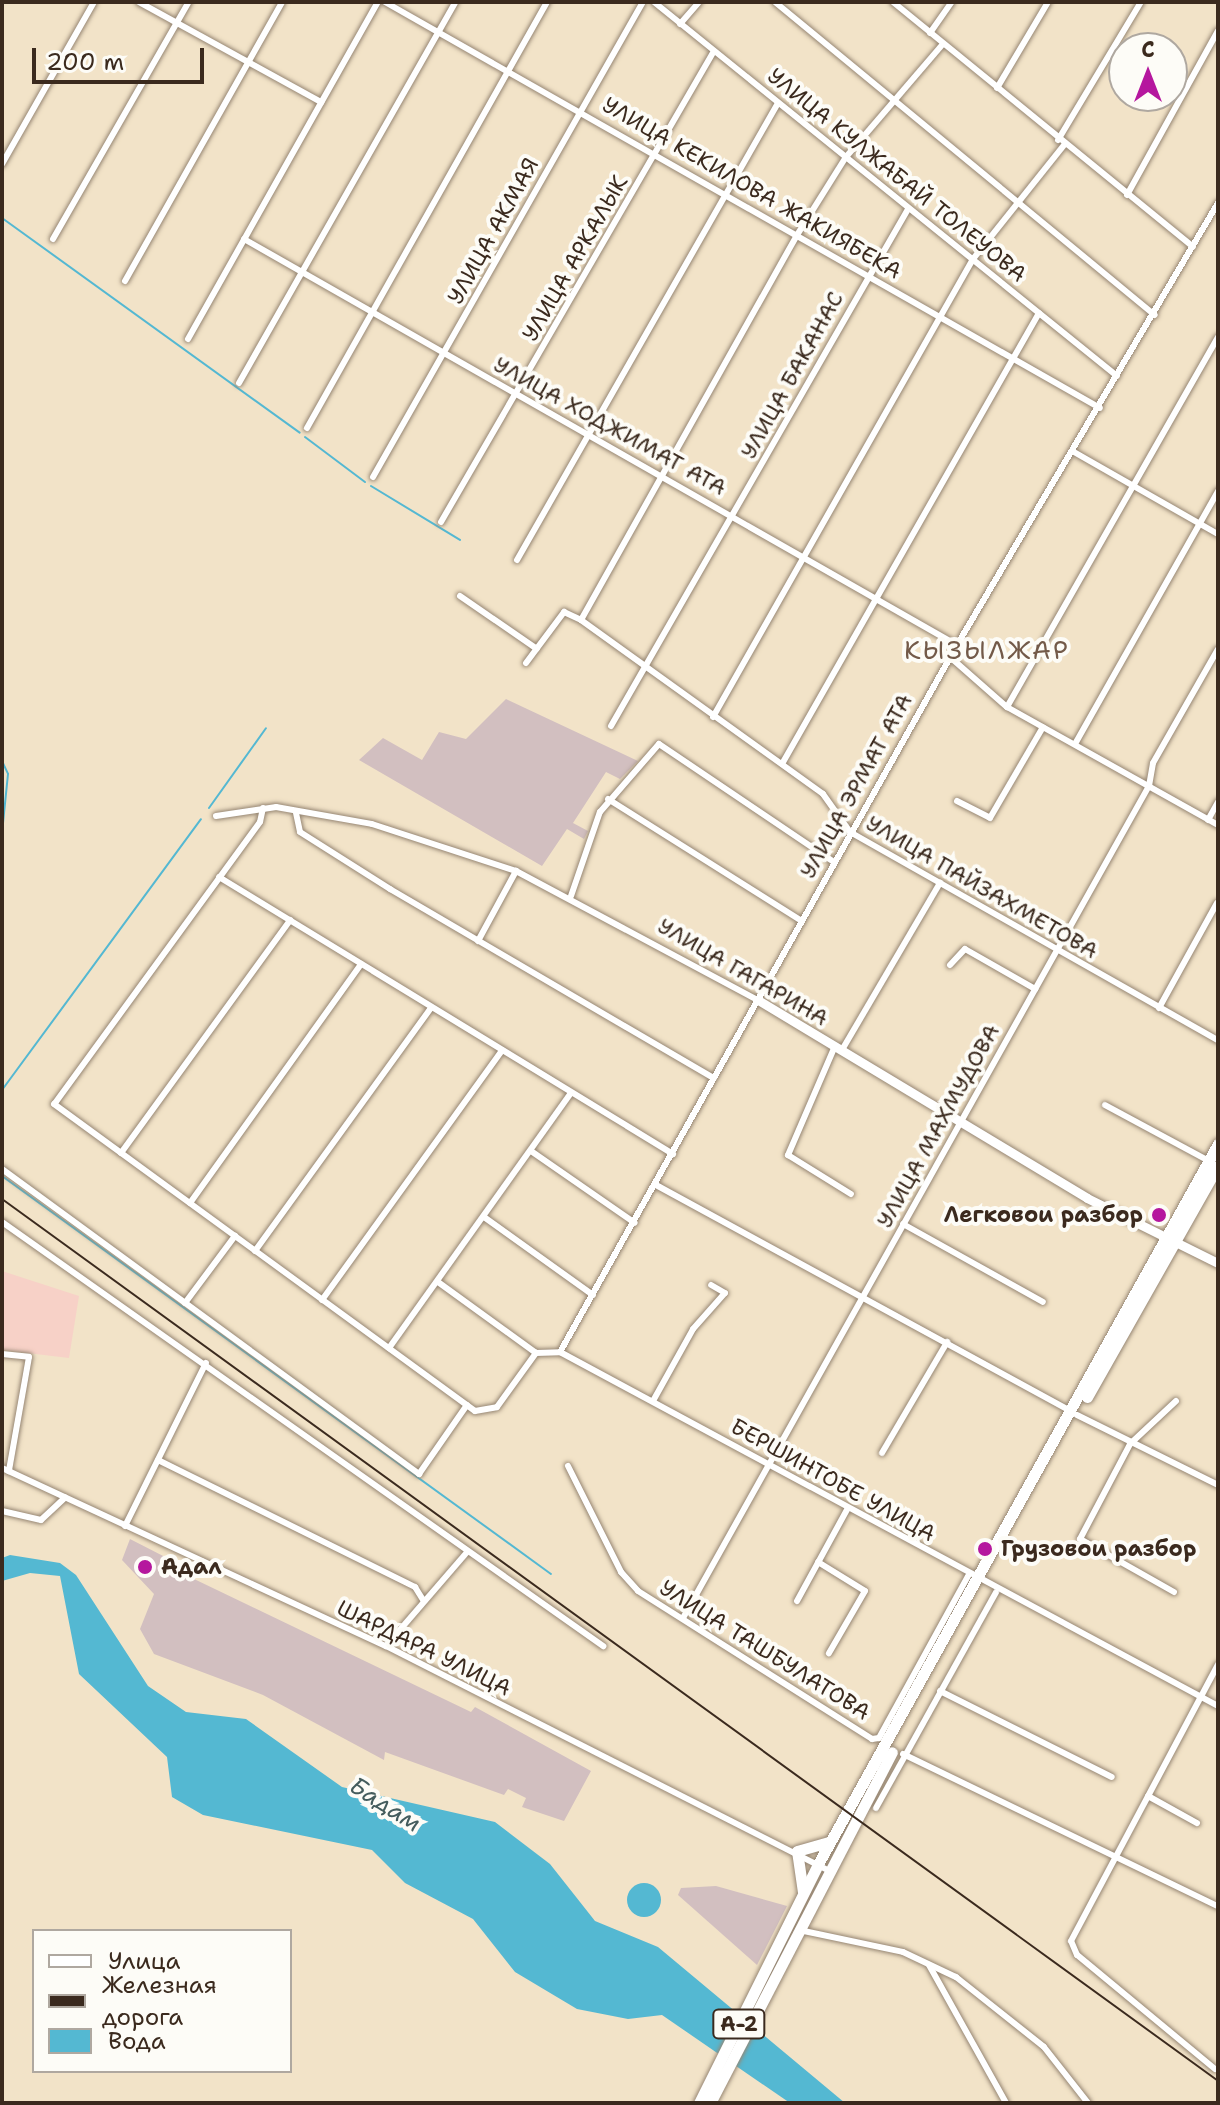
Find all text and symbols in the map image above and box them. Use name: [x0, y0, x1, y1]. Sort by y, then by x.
scale bar: [36, 32, 208, 82]
north arrow: [1108, 32, 1188, 112]
text: С: [1141, 35, 1155, 64]
text: 200 m: [46, 46, 124, 78]
street label: УЛИЦА КУЛЖАБАЙ ТОЛЕУОВА: [762, 62, 1032, 288]
street label: УЛИЦА КЕКИЛОВА ЖАКИЯБЕКА: [598, 91, 906, 285]
street label: УЛИЦА АКМАЯ: [442, 153, 544, 309]
street label: УЛИЦА АРКАЛЫК: [517, 170, 633, 346]
street label: УЛИЦА БАКАНАС: [735, 287, 849, 463]
street label: УЛИЦА ХОДЖИМАТ АТА: [489, 351, 731, 501]
district label: КЫЗЫЛЖАР: [904, 634, 1070, 666]
street label: УЛИЦА ЭРМАТ АТА: [794, 689, 918, 883]
street label: УЛИЦА ПАЙЗАХМЕТОВА: [861, 810, 1103, 964]
street label: УЛИЦА ГАГАРИНА: [653, 913, 833, 1031]
street label: УЛИЦА МАХМУДОВА: [871, 1020, 1005, 1232]
place label: Легковои разбор: [944, 1202, 1143, 1228]
marker: Легковои разбор: [1150, 1206, 1168, 1224]
street label: БЕРШИНТОБЕ УЛИЦА: [726, 1413, 940, 1547]
place label: Грузовои разбор: [1001, 1536, 1196, 1562]
marker: Грузовои разбор: [976, 1540, 994, 1558]
place label: Адал: [161, 1554, 222, 1580]
marker: Адал: [136, 1558, 154, 1576]
street label: УЛИЦА ТАШБУЛАТОВА: [655, 1574, 875, 1726]
street label: ШАРДАРА УЛИЦА: [333, 1594, 515, 1702]
water label: Бадам: [344, 1771, 426, 1839]
legend: [32, 1929, 292, 2073]
text: Улица: [108, 1945, 181, 1977]
text: Железная дорога: [102, 1969, 217, 2033]
road number: A-2: [711, 2008, 767, 2040]
text: Вода: [108, 2025, 166, 2057]

